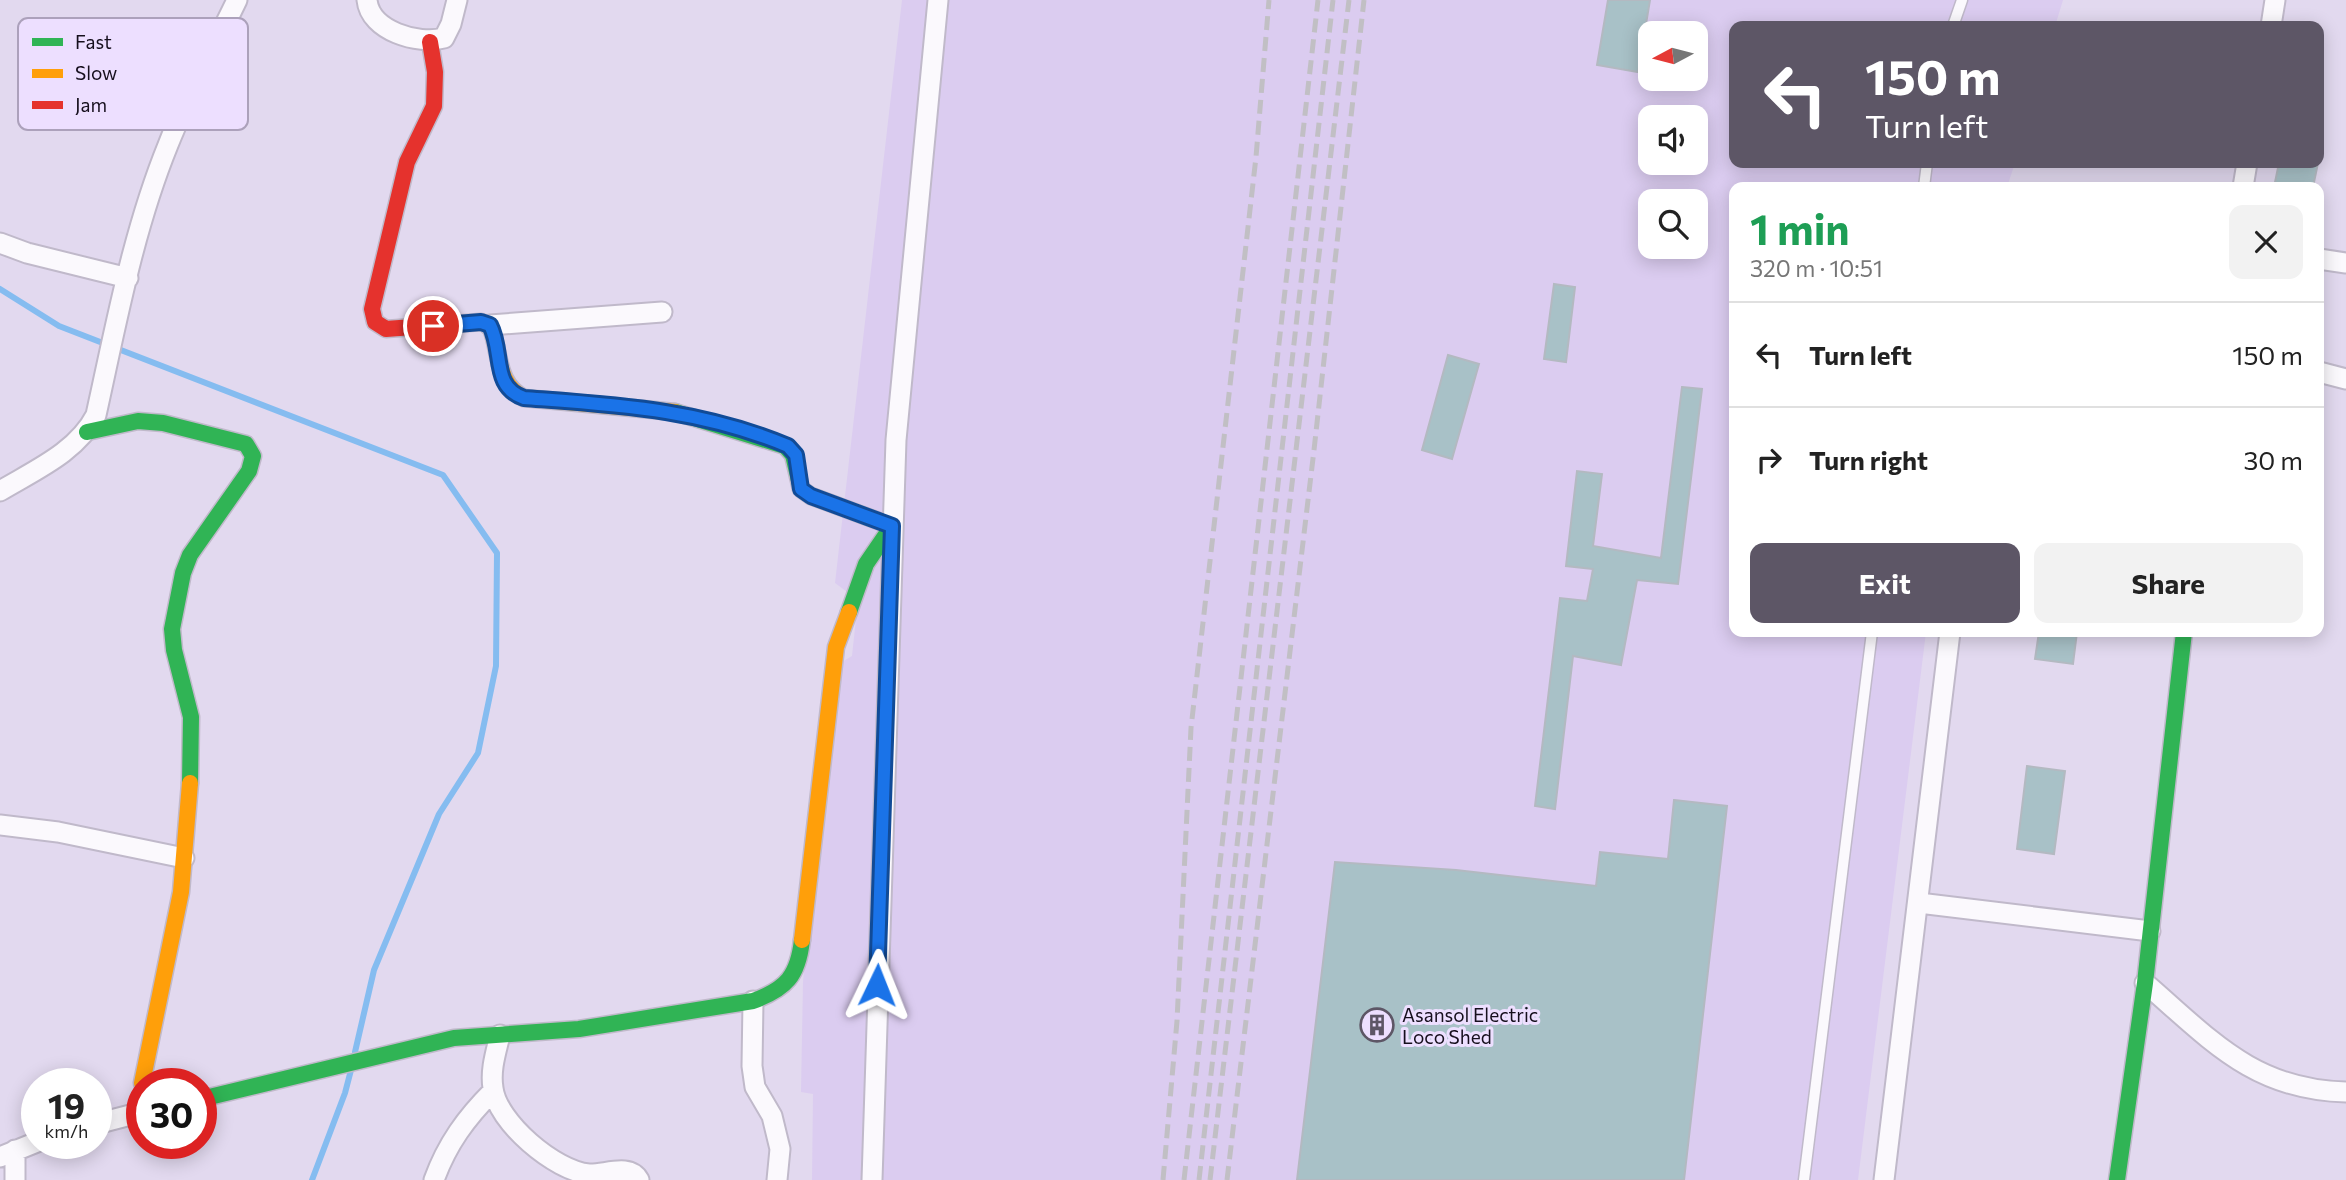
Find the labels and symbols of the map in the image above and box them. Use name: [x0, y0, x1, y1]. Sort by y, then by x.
legend: [18, 18, 248, 130]
north arrow: [1638, 21, 1708, 91]
text: Fast: [75, 30, 112, 53]
text: Slow: [75, 61, 117, 84]
text: Jam: [75, 93, 107, 116]
pin: [403, 296, 463, 356]
position arrow: [840, 948, 914, 1022]
place label: Asansol Electric Loco Shed: [1402, 1003, 1538, 1048]
building icon: Asansol Electric Loco Shed: [1358, 1006, 1396, 1044]
speed limit sign: 30: [126, 1068, 217, 1159]

